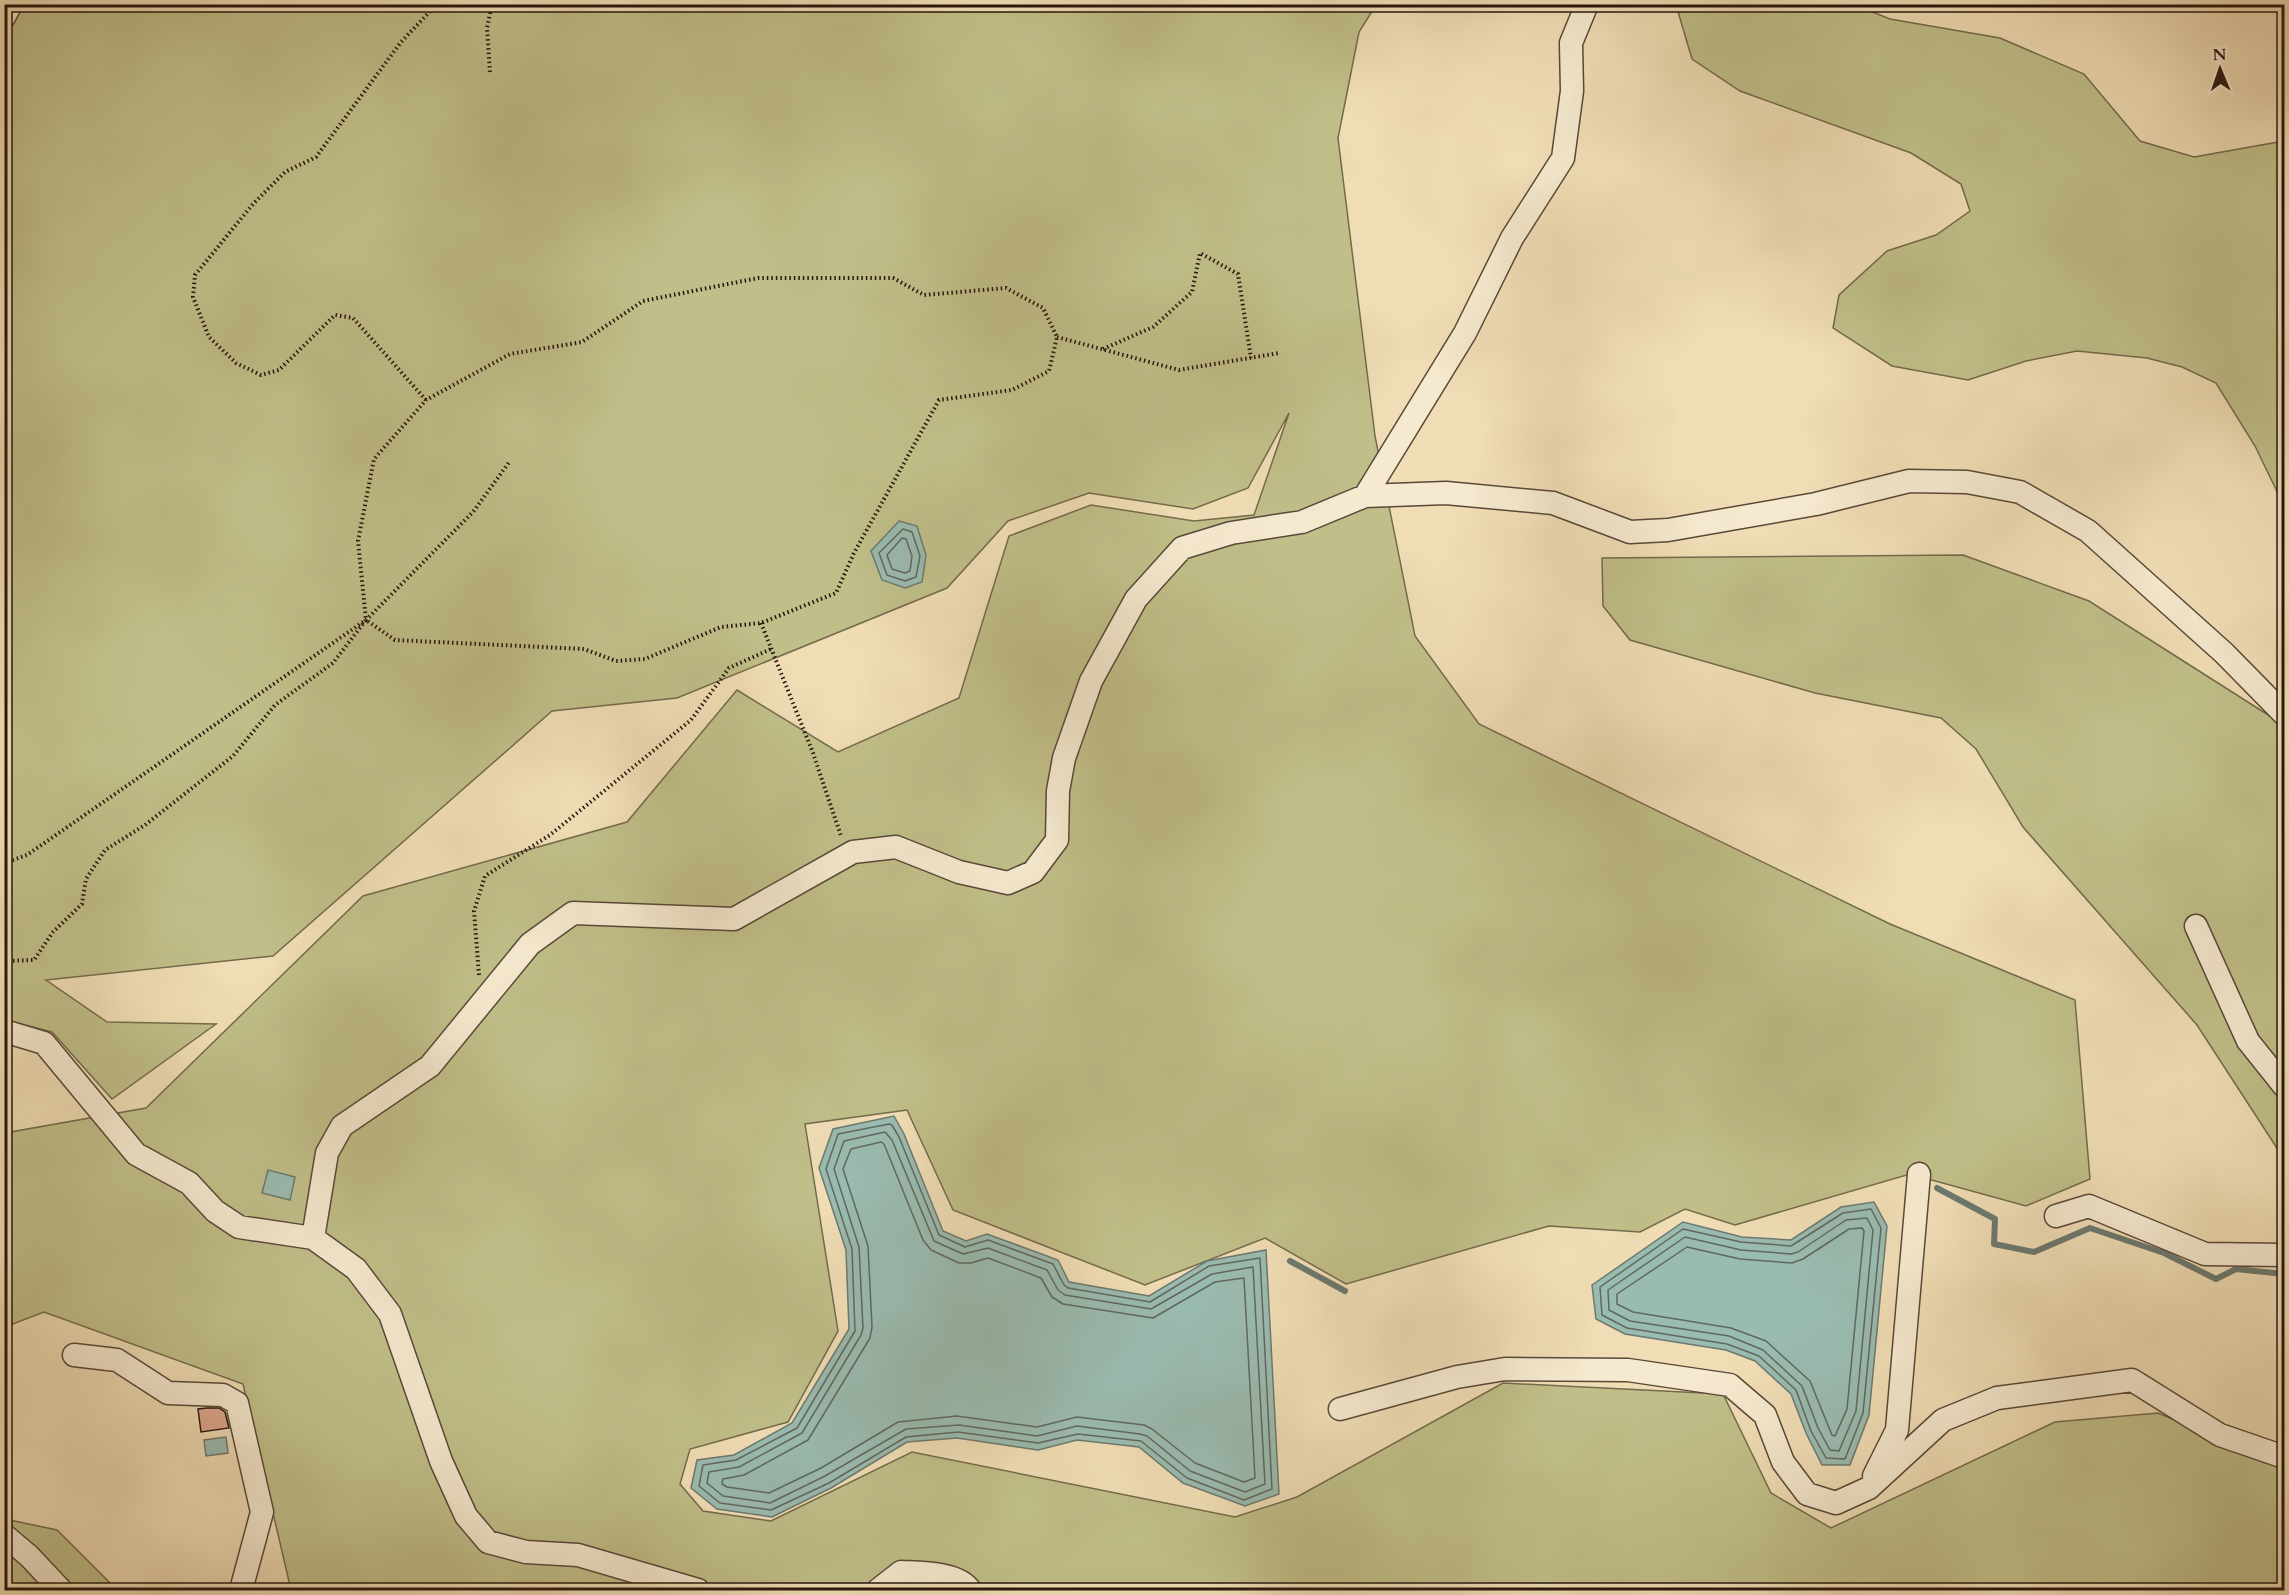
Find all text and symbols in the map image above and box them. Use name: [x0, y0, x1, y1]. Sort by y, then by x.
north arrow: [2190, 39, 2250, 99]
text: N: [2212, 44, 2227, 66]

